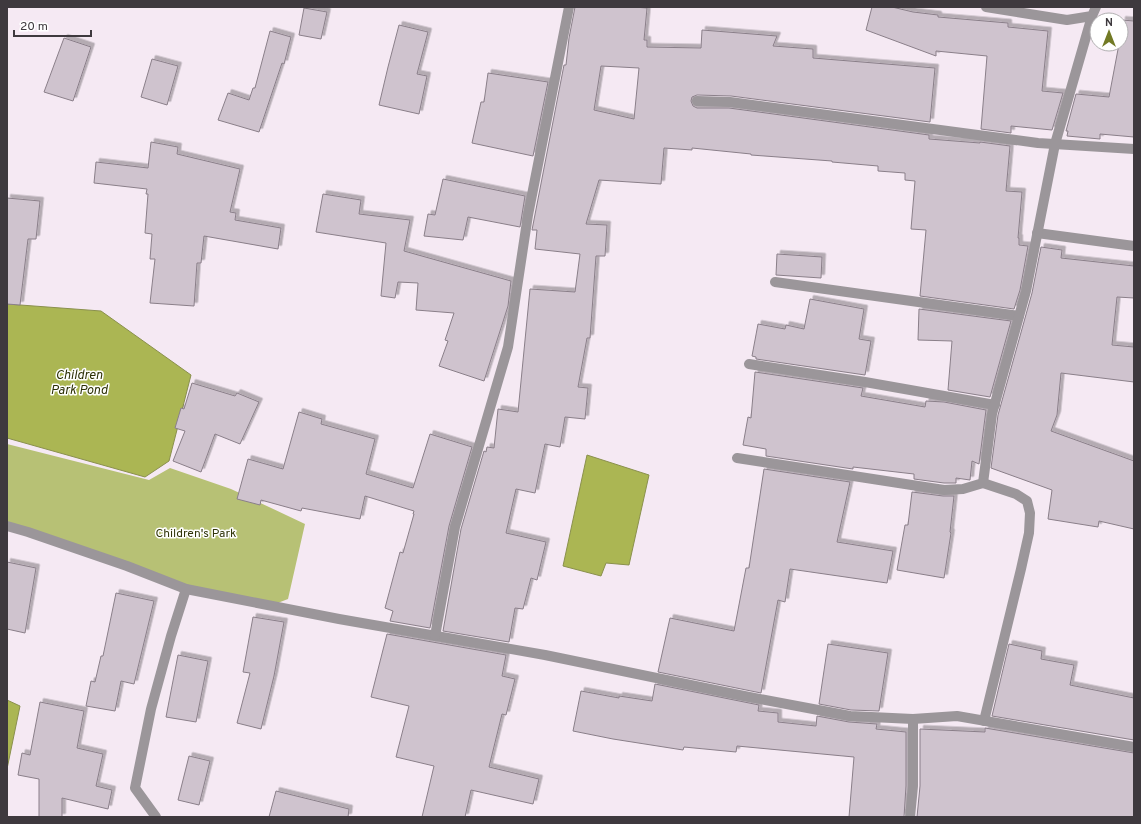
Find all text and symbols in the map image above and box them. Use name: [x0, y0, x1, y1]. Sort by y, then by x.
scale bar: [14, 12, 91, 38]
north arrow: [1089, 12, 1129, 52]
text: N: [1105, 16, 1113, 30]
text: 20 m: [20, 19, 48, 35]
water label: Children Park Pond: [50, 368, 108, 399]
park label: Children's Park: [156, 526, 236, 542]

